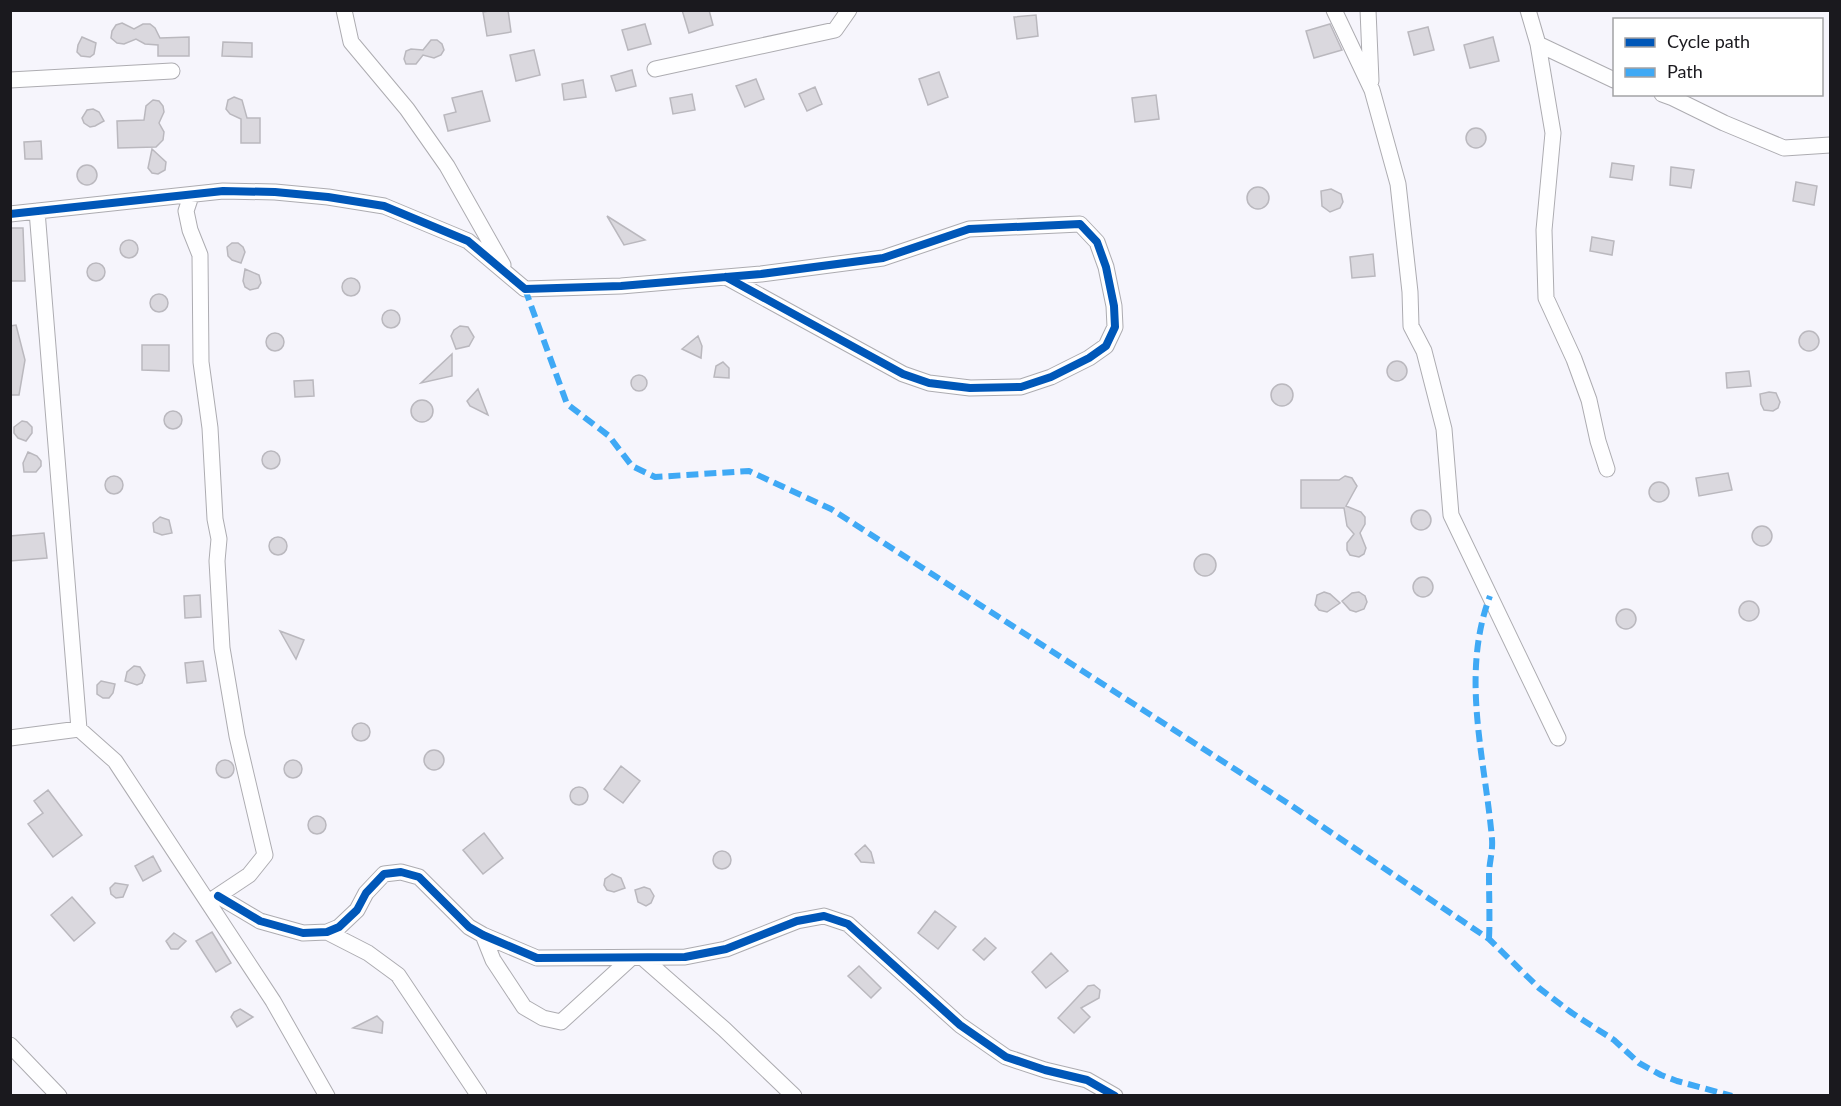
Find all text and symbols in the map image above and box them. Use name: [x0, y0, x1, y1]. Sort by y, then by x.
legend: [1613, 18, 1823, 96]
text: Cycle path: [1667, 30, 1750, 52]
text: Path: [1667, 60, 1703, 82]

